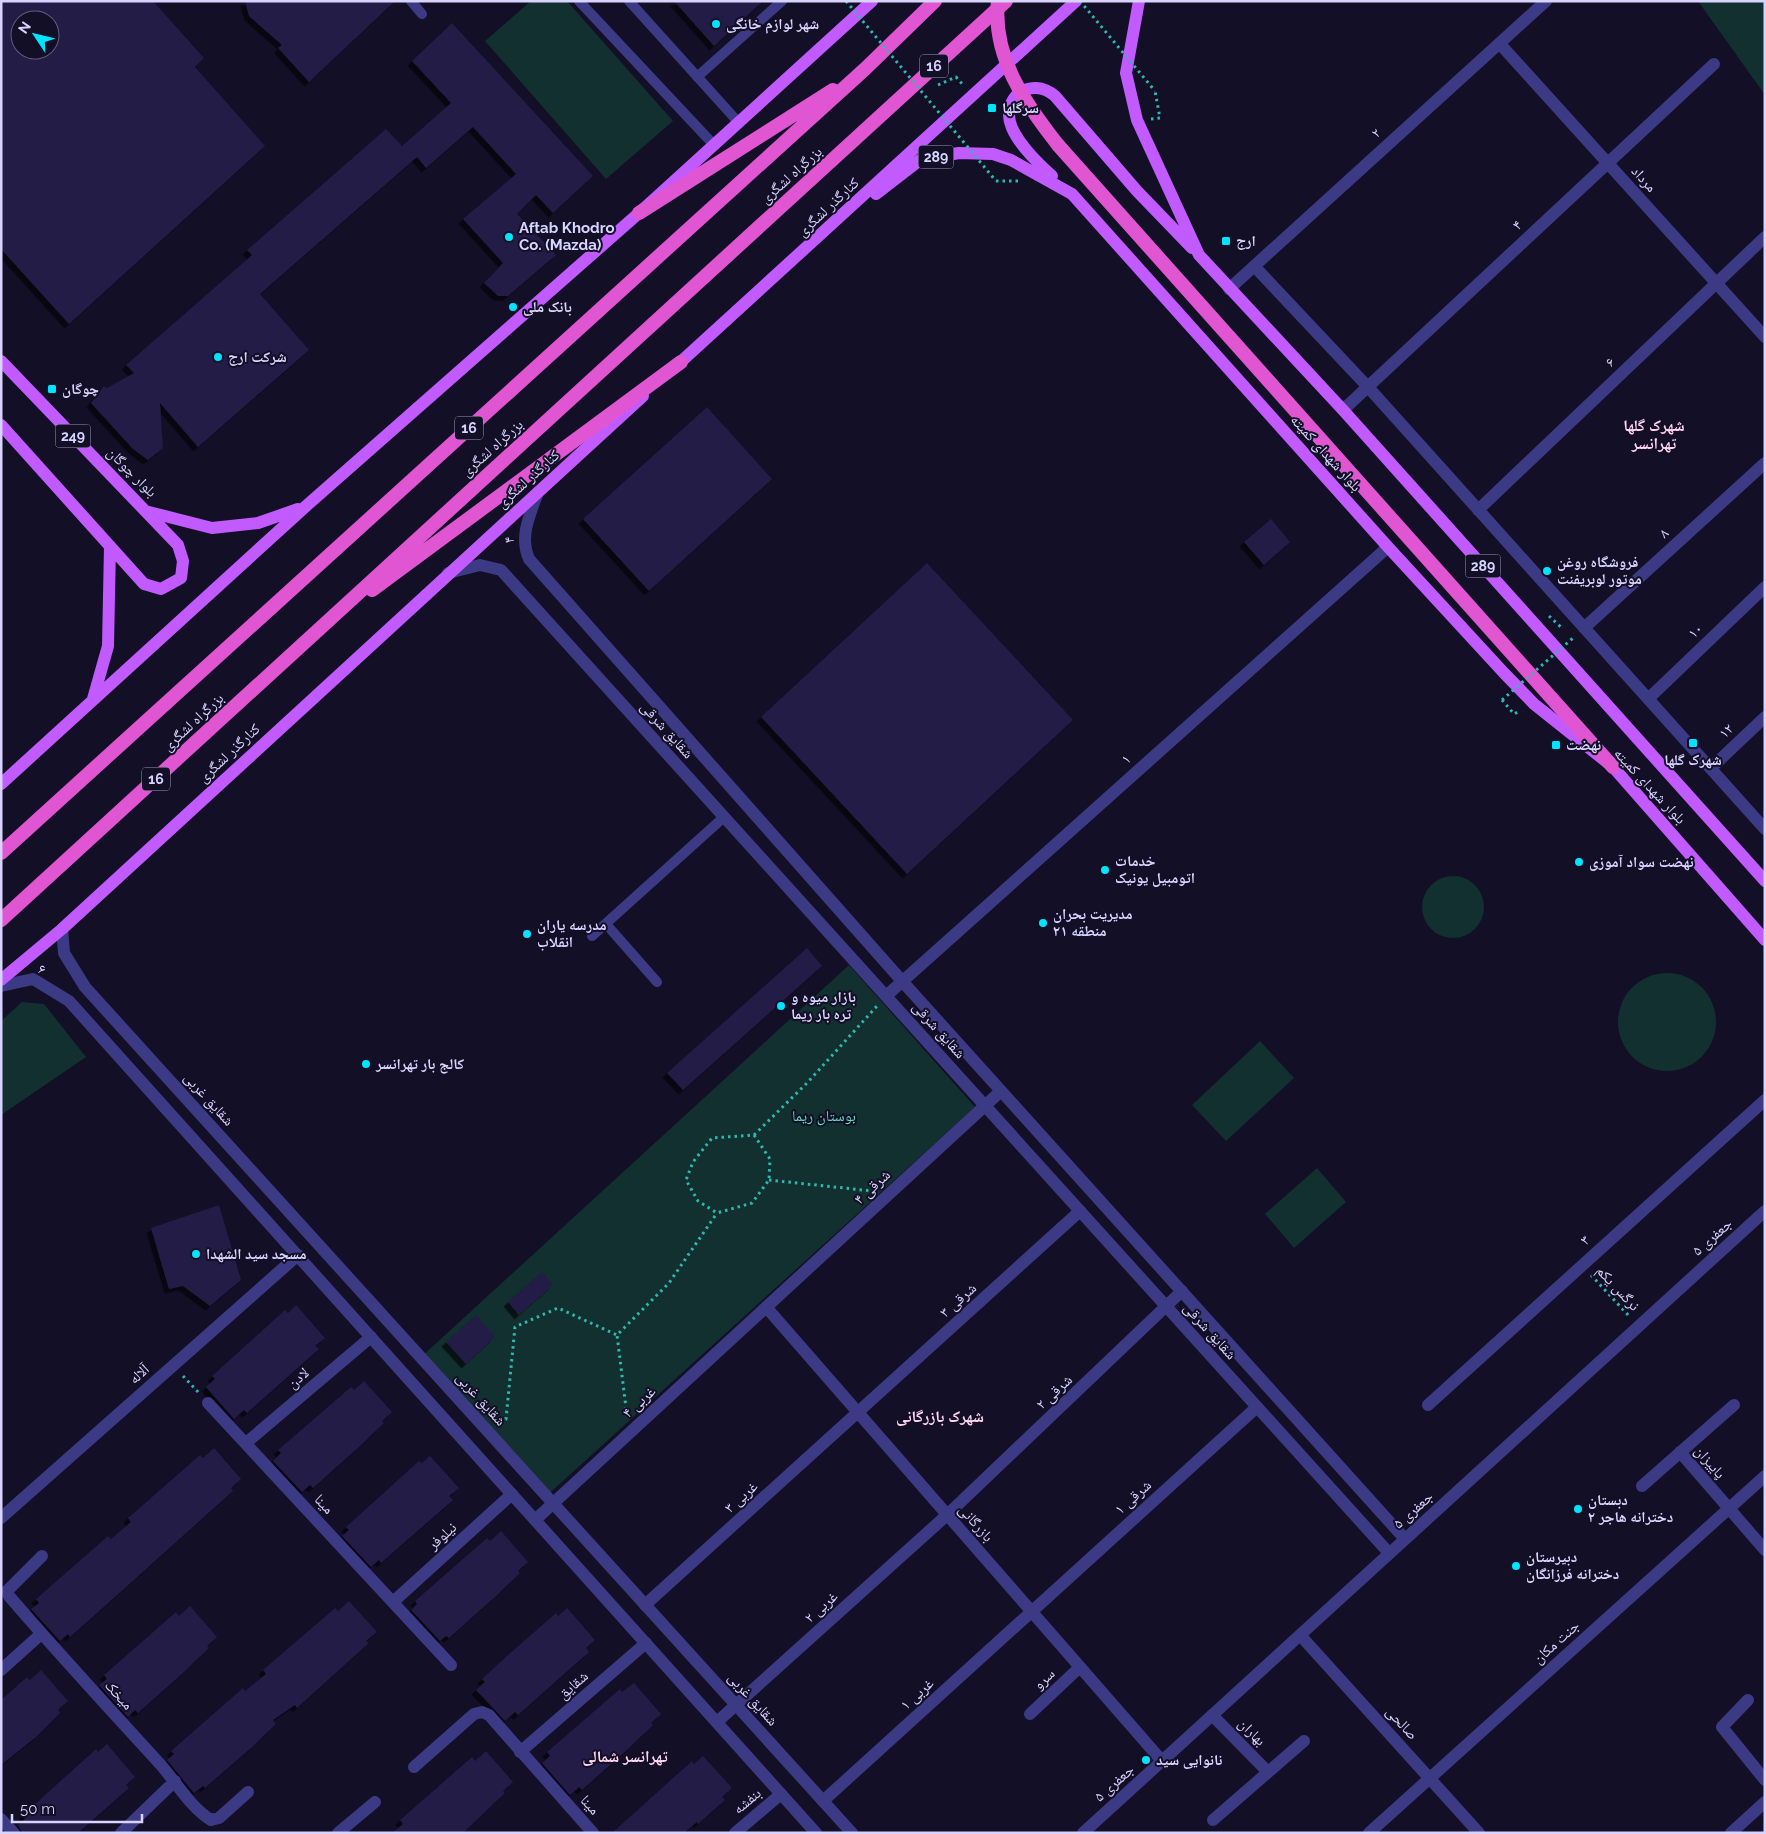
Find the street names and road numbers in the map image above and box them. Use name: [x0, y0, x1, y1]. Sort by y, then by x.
road number: 16: [920, 54, 948, 78]
street label: ۲: [1367, 124, 1385, 142]
street label: بزرگراه لشگری: [756, 143, 826, 208]
road number: 289: [918, 146, 954, 168]
street label: مرداد: [1628, 162, 1660, 196]
street label: کنارگذر لشگری: [793, 174, 864, 241]
street label: ۴: [1508, 216, 1526, 234]
street label: ۶: [1601, 353, 1619, 371]
street label: بلوار شهدای کمیته: [1286, 411, 1365, 496]
road number: 16: [455, 416, 483, 439]
street label: بزرگراه لشگری: [457, 416, 527, 481]
road number: 249: [56, 424, 90, 448]
street label: بلوار چوگان: [103, 443, 161, 501]
street label: کنارگذر لشگری: [493, 446, 564, 513]
street label: ۸: [1655, 524, 1673, 542]
street label: ۴: [500, 536, 518, 544]
road number: 289: [1466, 554, 1500, 578]
street label: ۱۰: [1684, 620, 1706, 642]
street label: بزرگراه لشگری: [159, 689, 228, 756]
street label: شقایق شرقی: [636, 698, 697, 763]
street label: کنارگذر لشگری: [194, 720, 265, 787]
street label: ۱۲: [1715, 720, 1737, 742]
street label: بلوار شهدای کمیته: [1609, 744, 1690, 828]
street label: ۱: [1117, 750, 1135, 768]
road number: 16: [142, 768, 170, 791]
street label: ۶: [36, 959, 48, 979]
street label: شقایق شرقی: [908, 998, 969, 1063]
street label: شقایق غربی: [179, 1068, 238, 1130]
street label: ۴ شرقی: [850, 1166, 895, 1209]
street label: جعفری ۵: [1688, 1214, 1737, 1260]
street label: ۳: [1576, 1231, 1594, 1249]
street label: نرگس یکم: [1592, 1262, 1643, 1315]
street label: ۳ شرقی: [936, 1279, 981, 1322]
street label: شقایق شرقی: [1179, 1299, 1240, 1364]
street label: آلاله: [125, 1359, 154, 1388]
street label: لادن: [283, 1364, 313, 1393]
street label: شقایق غربی: [451, 1368, 510, 1430]
street label: ۲ شرقی: [1032, 1371, 1077, 1414]
street label: ۴ غربی: [619, 1382, 660, 1422]
street label: پاییزان: [1690, 1442, 1729, 1483]
street label: ۱ شرقی: [1111, 1476, 1156, 1519]
street label: ۳ غربی: [721, 1477, 762, 1517]
street label: جعفری ۵: [1389, 1487, 1438, 1533]
street label: مینا: [310, 1490, 338, 1518]
street label: بازرگانی: [954, 1501, 997, 1546]
street label: نیلوفر: [423, 1518, 460, 1554]
street label: ۲ غربی: [801, 1587, 842, 1627]
street label: جنت مکان: [1529, 1616, 1584, 1668]
street label: سرو: [1029, 1665, 1059, 1693]
street label: شقایق: [554, 1667, 593, 1704]
street label: شقایق غربی: [723, 1668, 782, 1730]
street label: ۱ غربی: [897, 1674, 938, 1714]
street label: میخک: [101, 1676, 137, 1714]
street label: صالحی: [1381, 1702, 1422, 1744]
street label: بهاران: [1234, 1714, 1270, 1750]
street label: جعفری ۵: [1090, 1760, 1139, 1806]
street label: بنفشه: [729, 1784, 765, 1818]
street label: مینا: [576, 1791, 604, 1819]

